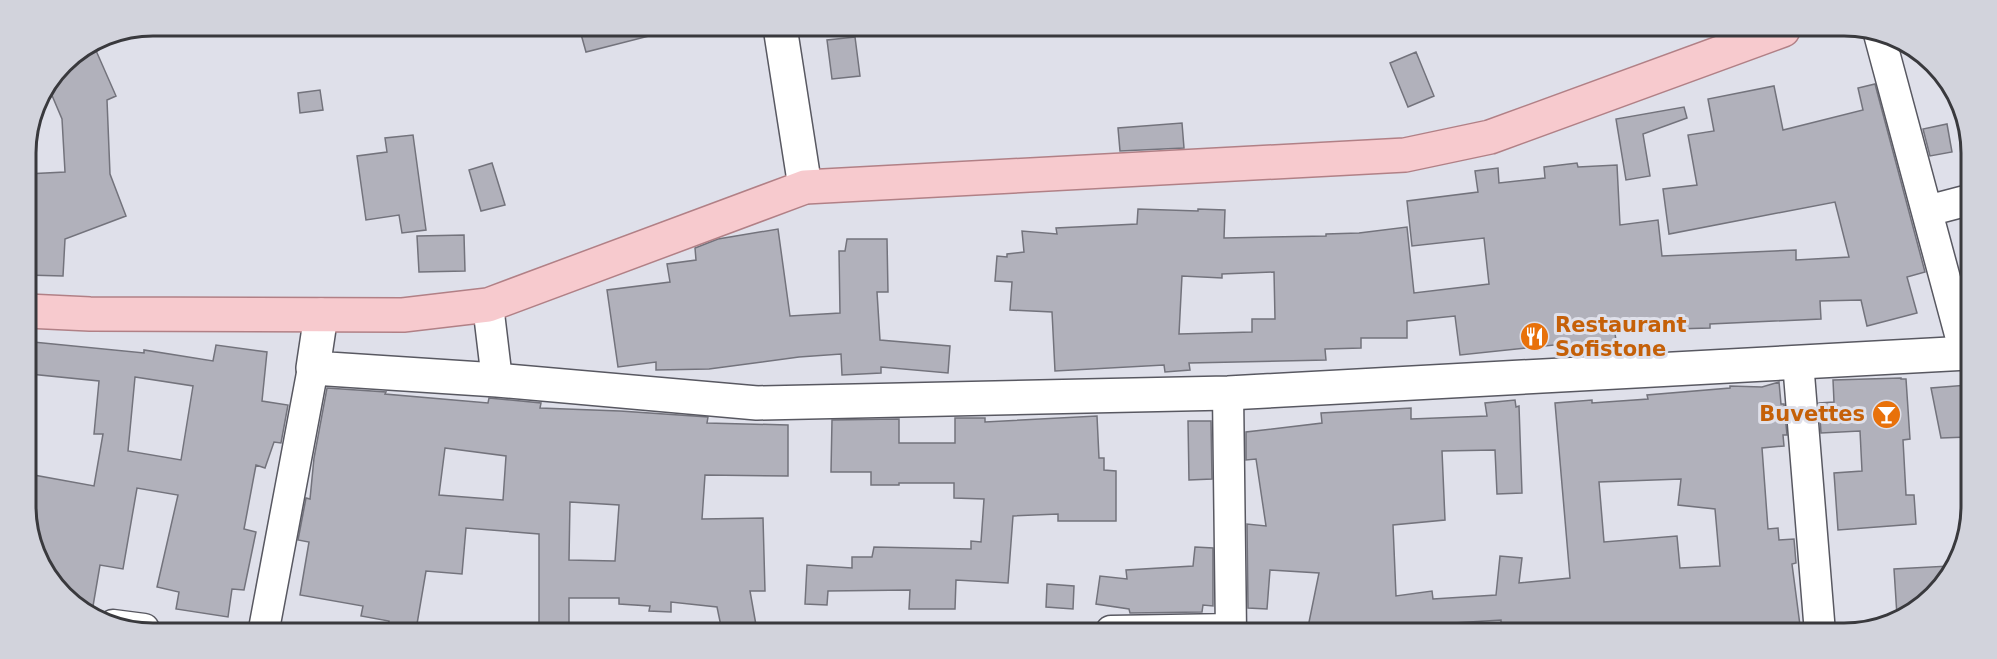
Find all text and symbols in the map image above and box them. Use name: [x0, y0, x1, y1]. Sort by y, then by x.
place label: Restaurant Sofistone: [1555, 313, 1687, 361]
restaurant icon: Restaurant Sofistone: [1518, 321, 1550, 353]
bar icon: Buvettes: [1870, 398, 1902, 430]
place label: Buvettes: [1759, 402, 1865, 426]

